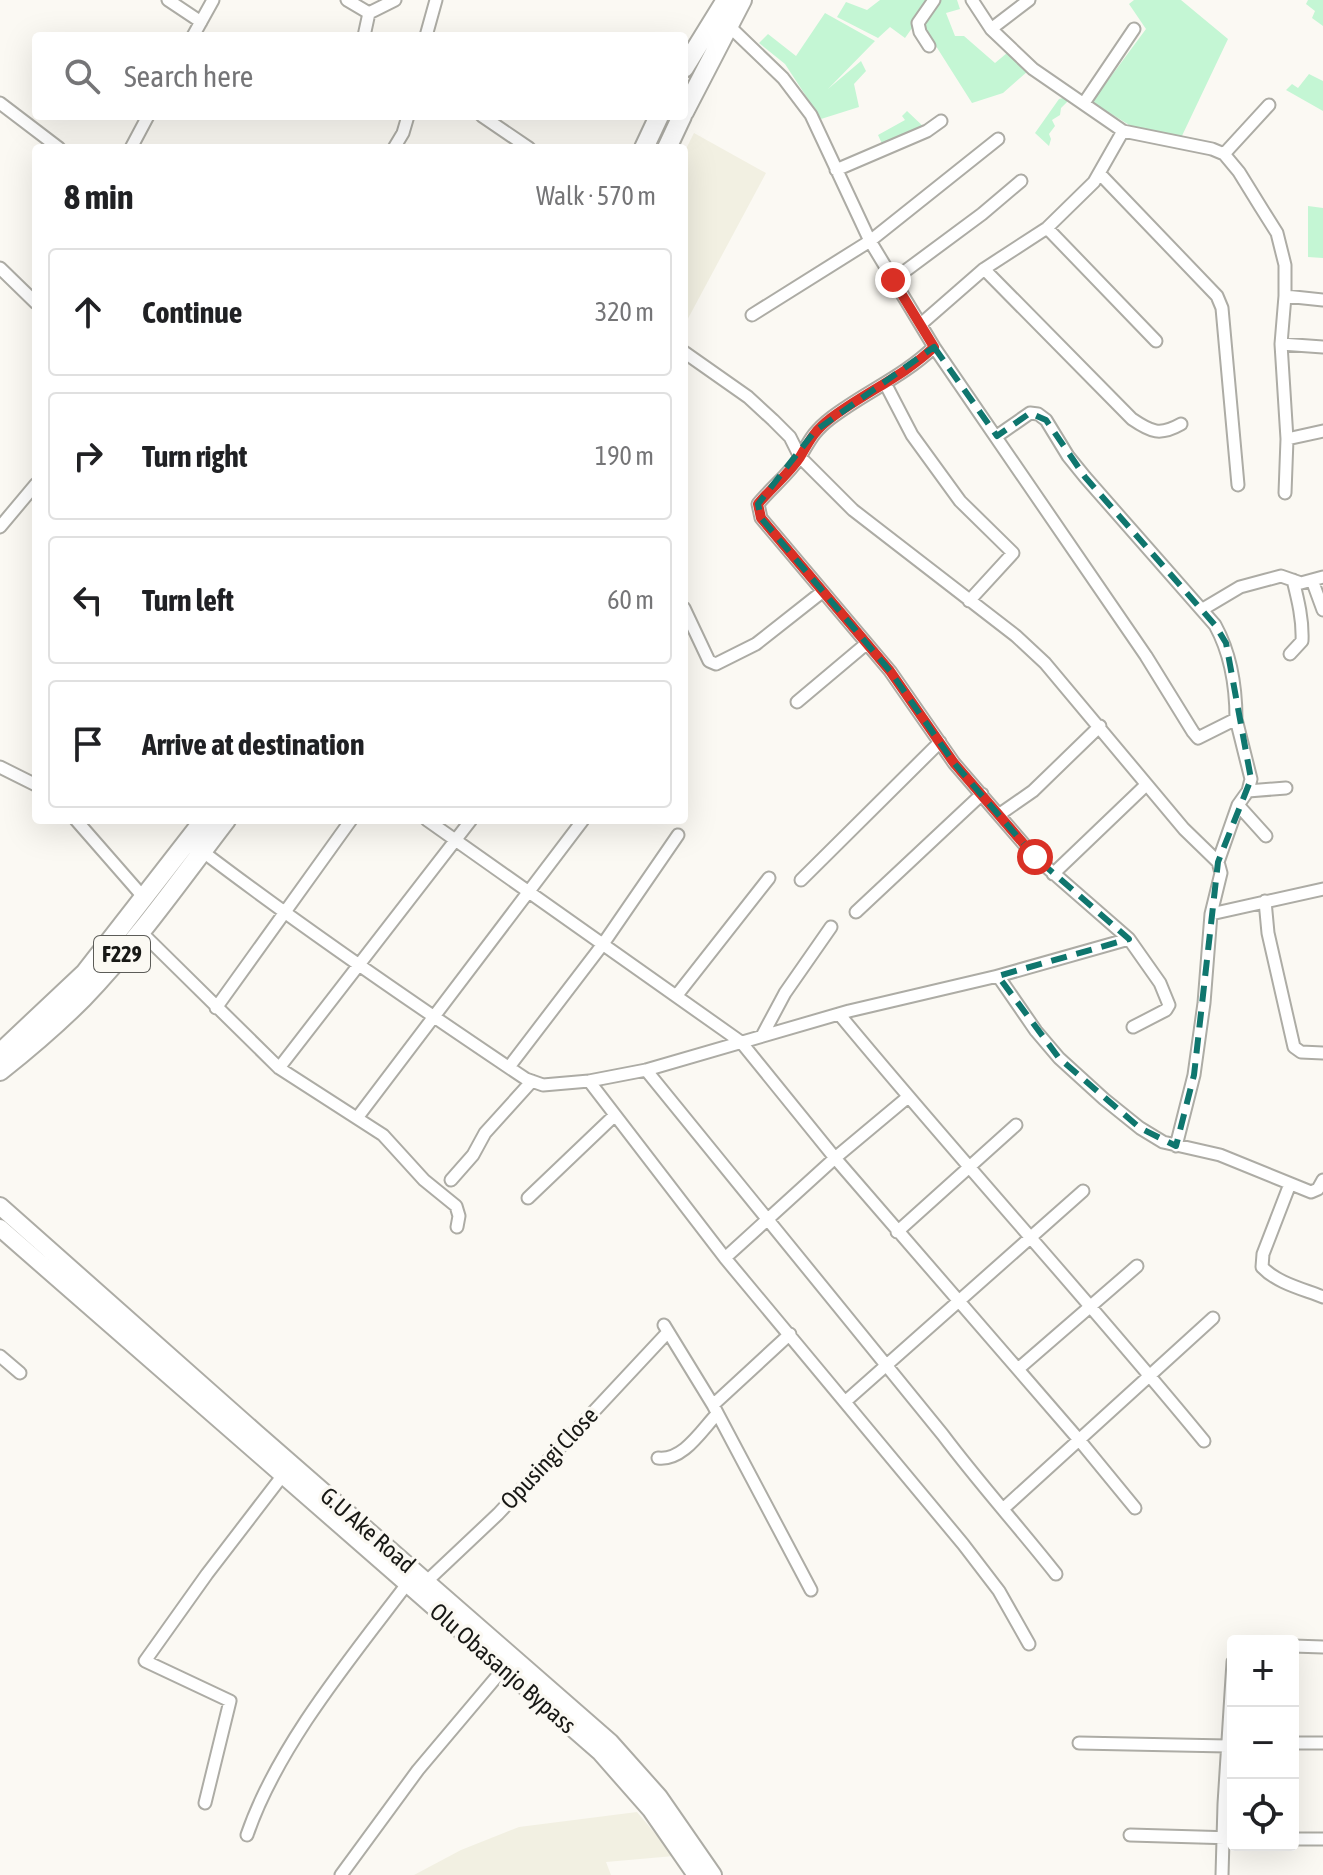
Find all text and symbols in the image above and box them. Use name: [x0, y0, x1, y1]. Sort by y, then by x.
search box: [32, 32, 688, 120]
icon: search: [60, 54, 104, 98]
text: Search here: [124, 59, 253, 93]
text: 8 min: [64, 177, 133, 216]
text: Walk · 570 m: [536, 181, 656, 211]
route end: [875, 262, 911, 298]
icon: ahead: [66, 290, 110, 334]
text: Continue: [142, 295, 242, 329]
text: 320 m: [595, 297, 654, 327]
icon: right: [66, 434, 110, 478]
text: Turn right: [142, 439, 248, 473]
text: 190 m: [595, 441, 654, 471]
icon: left: [66, 578, 110, 622]
text: Turn left: [142, 583, 234, 617]
text: 60 m: [607, 585, 654, 615]
icon: arrive: [66, 722, 110, 766]
text: Arrive at destination: [142, 727, 364, 761]
route start: [1017, 839, 1053, 875]
road number: F229: [94, 936, 150, 972]
street label: Opusingi Close: [495, 1402, 603, 1514]
street label: G.U Ake Road: [315, 1482, 421, 1578]
street label: Olu Obasanjo Bypass: [425, 1597, 581, 1739]
map controls: [1227, 1635, 1299, 1851]
button: +: [1227, 1635, 1299, 1707]
button: −: [1227, 1707, 1299, 1779]
button: locate: [1227, 1779, 1299, 1851]

